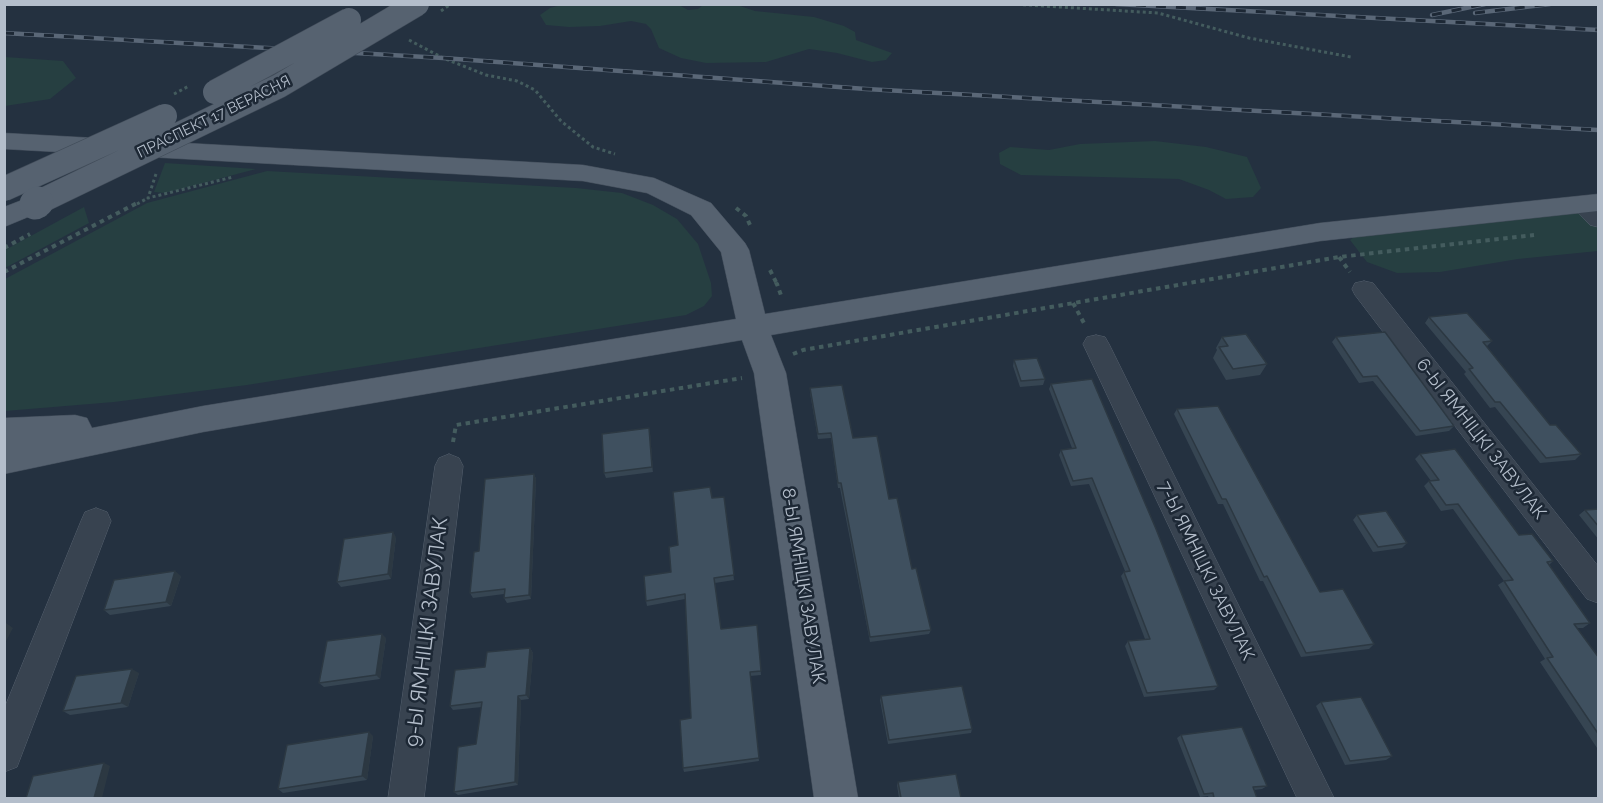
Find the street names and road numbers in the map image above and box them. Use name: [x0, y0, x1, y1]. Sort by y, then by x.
street label: ПРАСПЕКТ 17 ВЕРАСНЯ: [134, 72, 294, 162]
street label: 6-Ы ЯМНІЦКІ ЗАВУЛАК: [1411, 354, 1551, 524]
street label: 7-Ы ЯМНІЦКІ ЗАВУЛАК: [1153, 478, 1259, 664]
street label: 8-Ы ЯМНІЦКІ ЗАВУЛАК: [777, 486, 829, 686]
street label: 9-Ы ЯМНІЦКІ ЗАВУЛАК: [400, 516, 454, 748]

